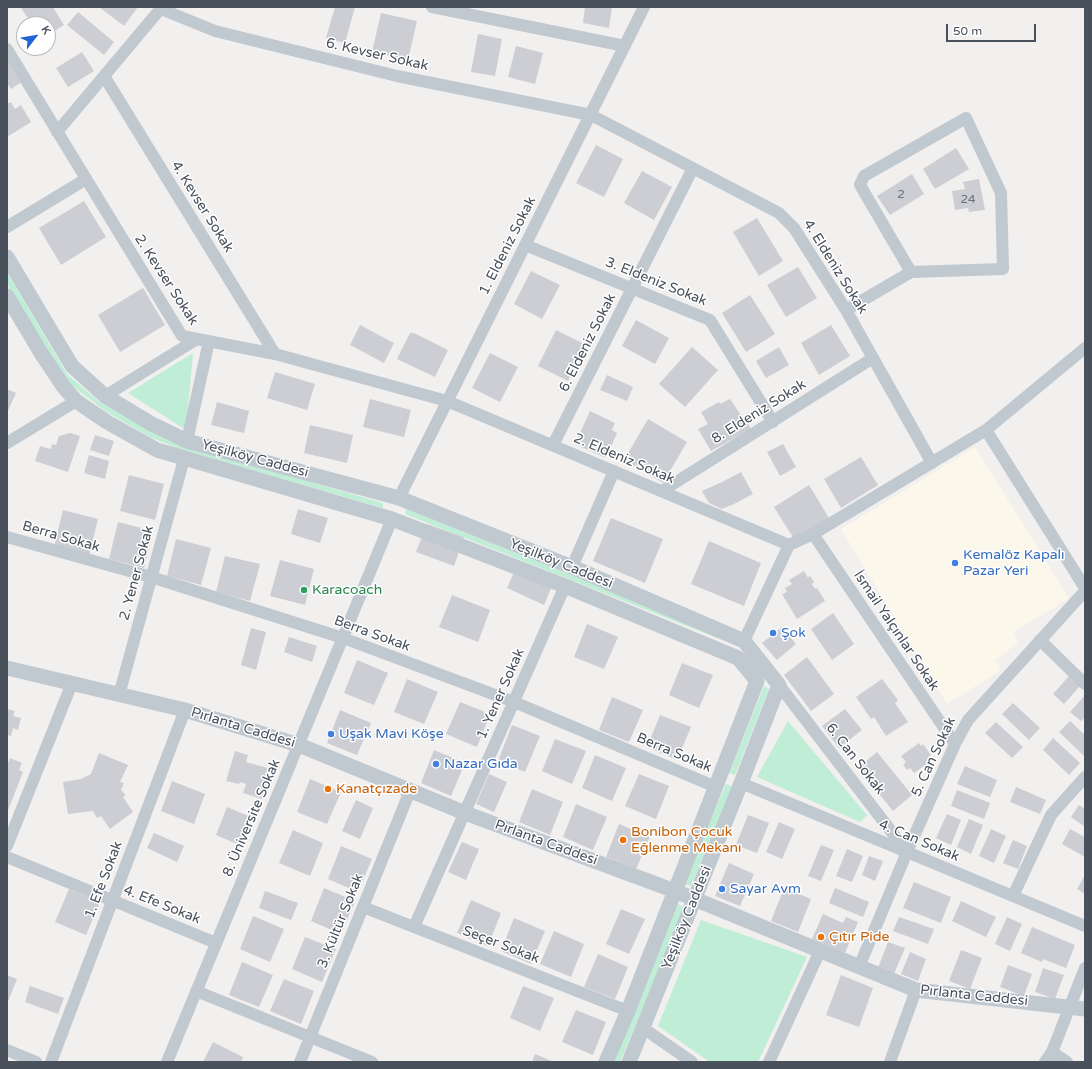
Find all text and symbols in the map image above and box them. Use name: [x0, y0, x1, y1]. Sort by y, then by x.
north arrow: [16, 16, 56, 56]
scale bar: [948, 16, 1038, 42]
text: K: [38, 24, 53, 37]
text: 50 m: [953, 24, 982, 38]
street label: 6. Kevser Sokak: [324, 35, 430, 75]
street label: 4. Kevser Sokak: [167, 158, 237, 256]
house number: 2: [897, 188, 905, 202]
house number: 24: [960, 193, 976, 207]
street label: 1. Eldeniz Sokak: [476, 194, 540, 298]
street label: 4. Eldeniz Sokak: [799, 217, 871, 317]
street label: 2. Kevser Sokak: [130, 232, 202, 328]
street label: 3. Eldeniz Sokak: [603, 254, 709, 310]
street label: 6. Eldeniz Sokak: [556, 291, 620, 395]
street label: 8. Eldeniz Sokak: [709, 376, 809, 448]
street label: 2. Eldeniz Sokak: [571, 430, 677, 488]
street label: Yeşilköy Caddesi: [200, 437, 310, 481]
street label: Berra Sokak: [20, 518, 102, 556]
street label: 2. Yener Sokak: [116, 524, 158, 622]
street label: Yeşilköy Caddesi: [507, 536, 615, 592]
place label: Kemalöz Kapalı Pazar Yeri: [963, 547, 1065, 580]
marker: Kemalöz Kapalı Pazar Yeri: [950, 558, 960, 568]
street label: İsmail Yalçınlar Sokak: [850, 568, 942, 694]
place label: Karacoach: [312, 582, 382, 598]
marker: Karacoach: [299, 585, 309, 595]
street label: Berra Sokak: [332, 612, 412, 656]
place label: Şok: [781, 625, 806, 641]
marker: Şok: [768, 628, 778, 638]
street label: 1. Yener Sokak: [474, 646, 528, 742]
street label: Pırlanta Caddesi: [189, 704, 297, 752]
street label: 5. Can Sokak: [908, 715, 960, 799]
street label: 6. Can Sokak: [822, 720, 888, 798]
place label: Uşak Mavi Köşe: [339, 726, 444, 742]
marker: Uşak Mavi Köşe: [326, 729, 336, 739]
street label: Berra Sokak: [634, 730, 714, 776]
place label: Nazar Gıda: [444, 756, 518, 772]
street label: 8. Üniversite Sokak: [220, 757, 284, 879]
marker: Nazar Gıda: [431, 759, 441, 769]
place label: Kanatçızade: [336, 781, 417, 797]
marker: Kanatçızade: [323, 784, 333, 794]
street label: 4. Can Sokak: [876, 816, 962, 866]
street label: Pırlanta Caddesi: [492, 817, 600, 869]
place label: Bonibon Çocuk Eğlenme Mekanı: [631, 824, 742, 856]
marker: Bonibon Çocuk Eğlenme Mekanı: [618, 835, 628, 845]
street label: 1. Efe Sokak: [82, 839, 126, 921]
street label: Yeşilköy Caddesi: [659, 864, 715, 972]
street label: 3. Kültür Sokak: [314, 871, 368, 971]
place label: Sayar Avm: [730, 881, 801, 897]
street label: 4. Efe Sokak: [121, 882, 203, 928]
marker: Sayar Avm: [717, 884, 727, 894]
street label: Seçer Sokak: [460, 923, 542, 967]
place label: Çıtır Pide: [829, 929, 889, 945]
marker: Çıtır Pide: [816, 932, 826, 942]
street label: Pırlanta Caddesi: [919, 982, 1029, 1010]

